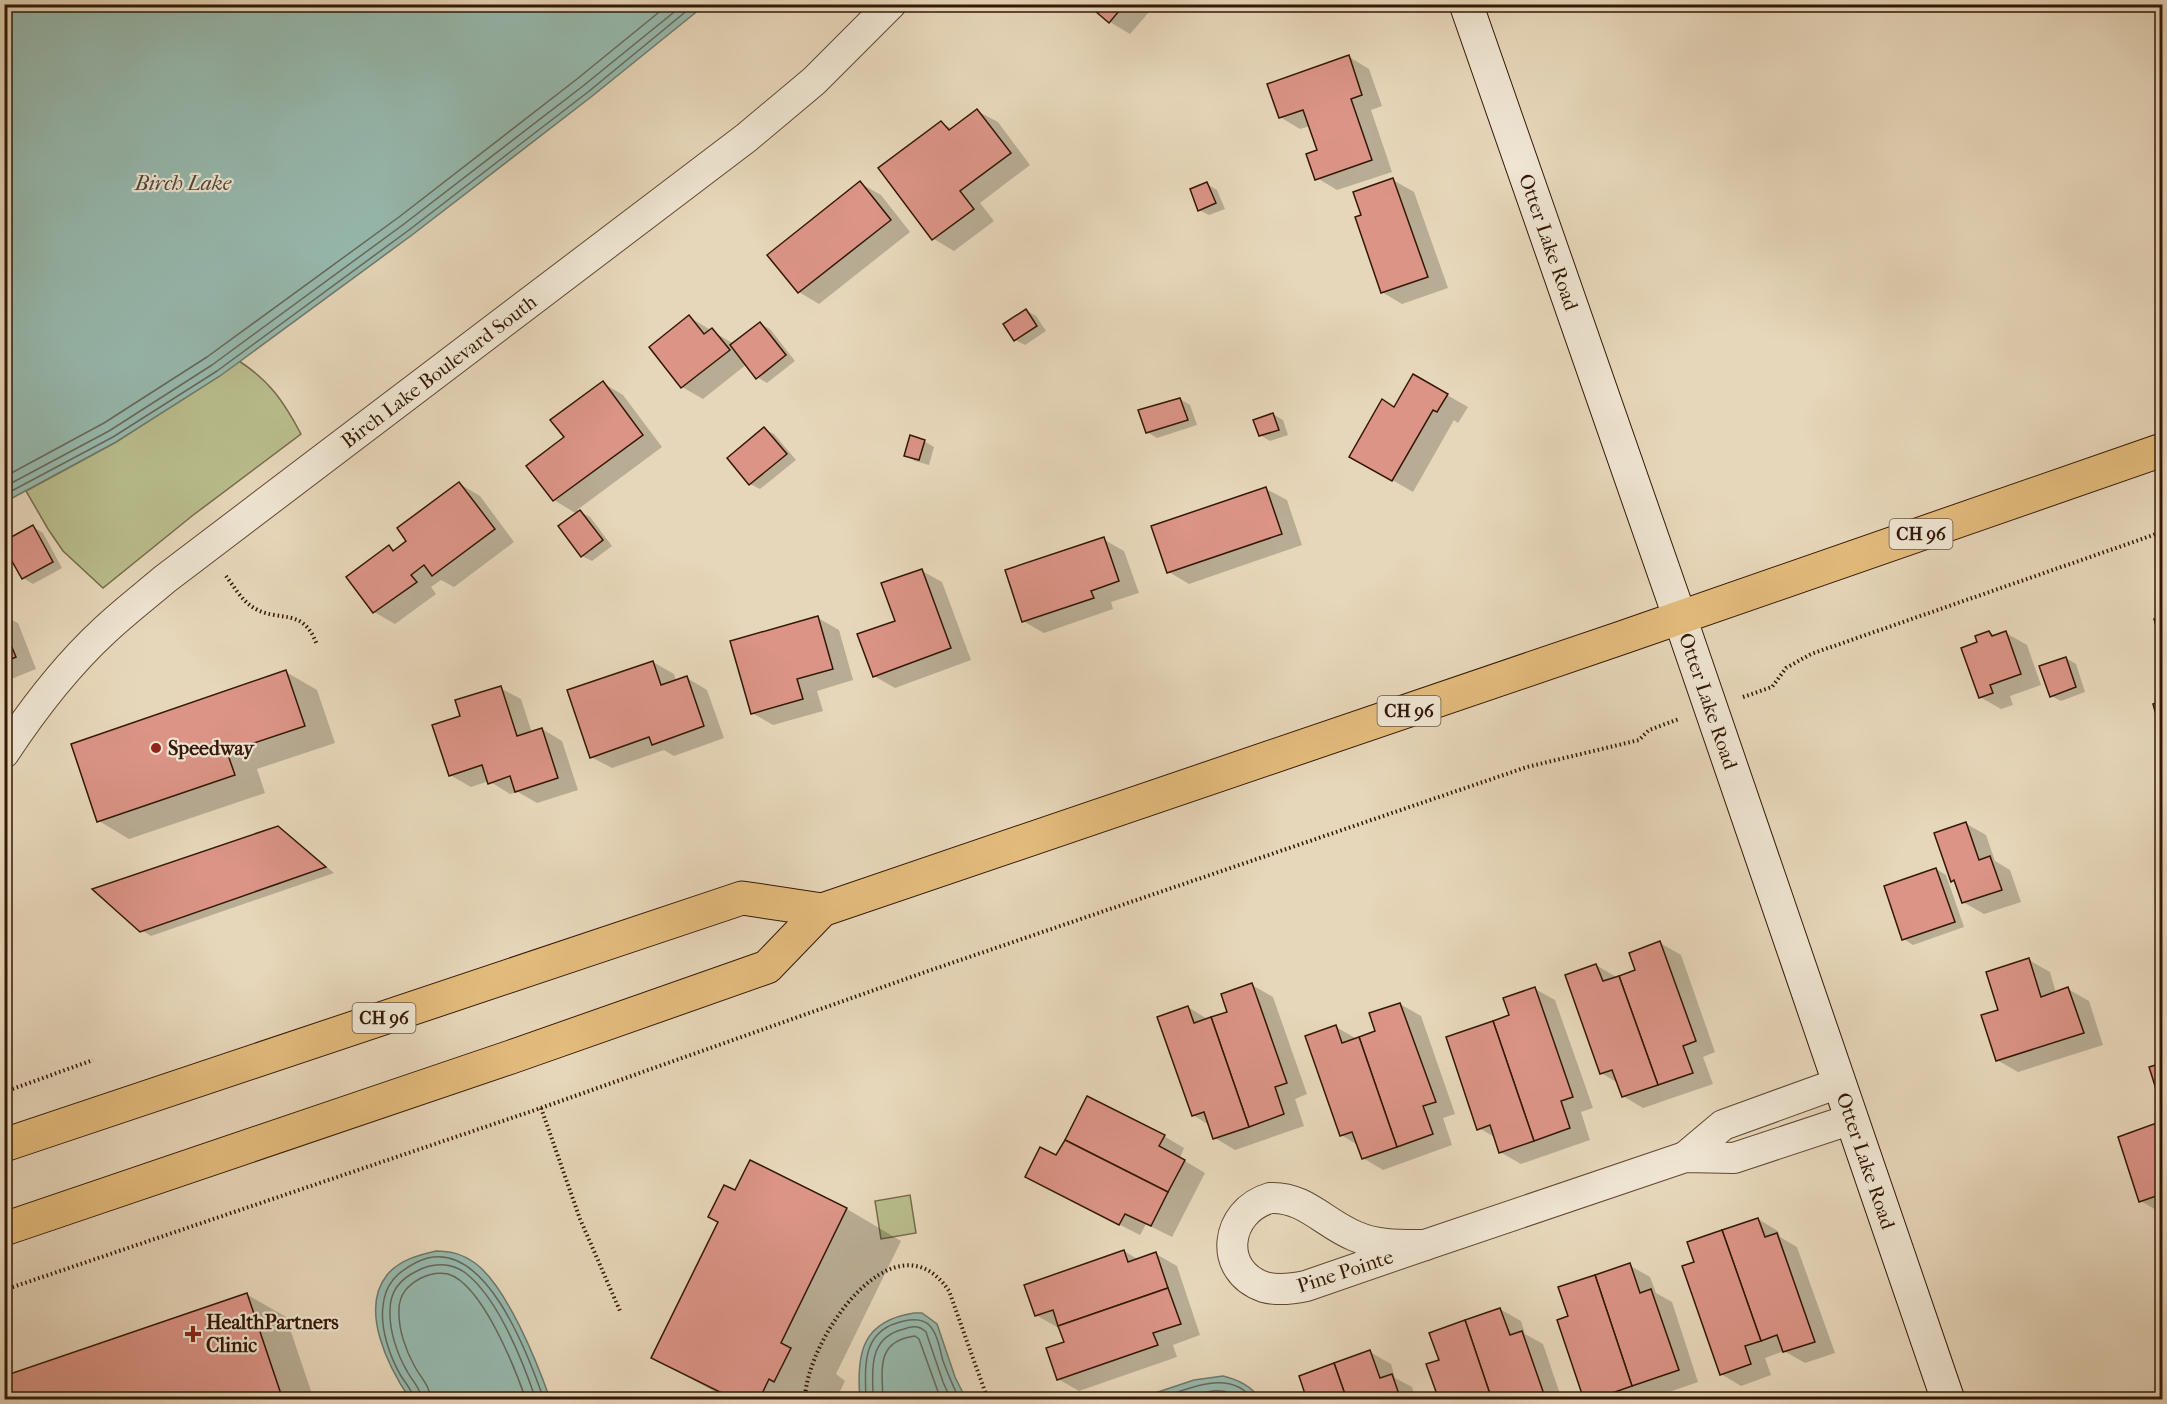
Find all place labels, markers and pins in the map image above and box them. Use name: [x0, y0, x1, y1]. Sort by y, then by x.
place label: Speedway: [168, 737, 255, 760]
marker: Speedway: [149, 741, 163, 755]
place label: HealthPartners Clinic: [206, 1311, 339, 1357]
marker: HealthPartners Clinic: [184, 1325, 202, 1343]

